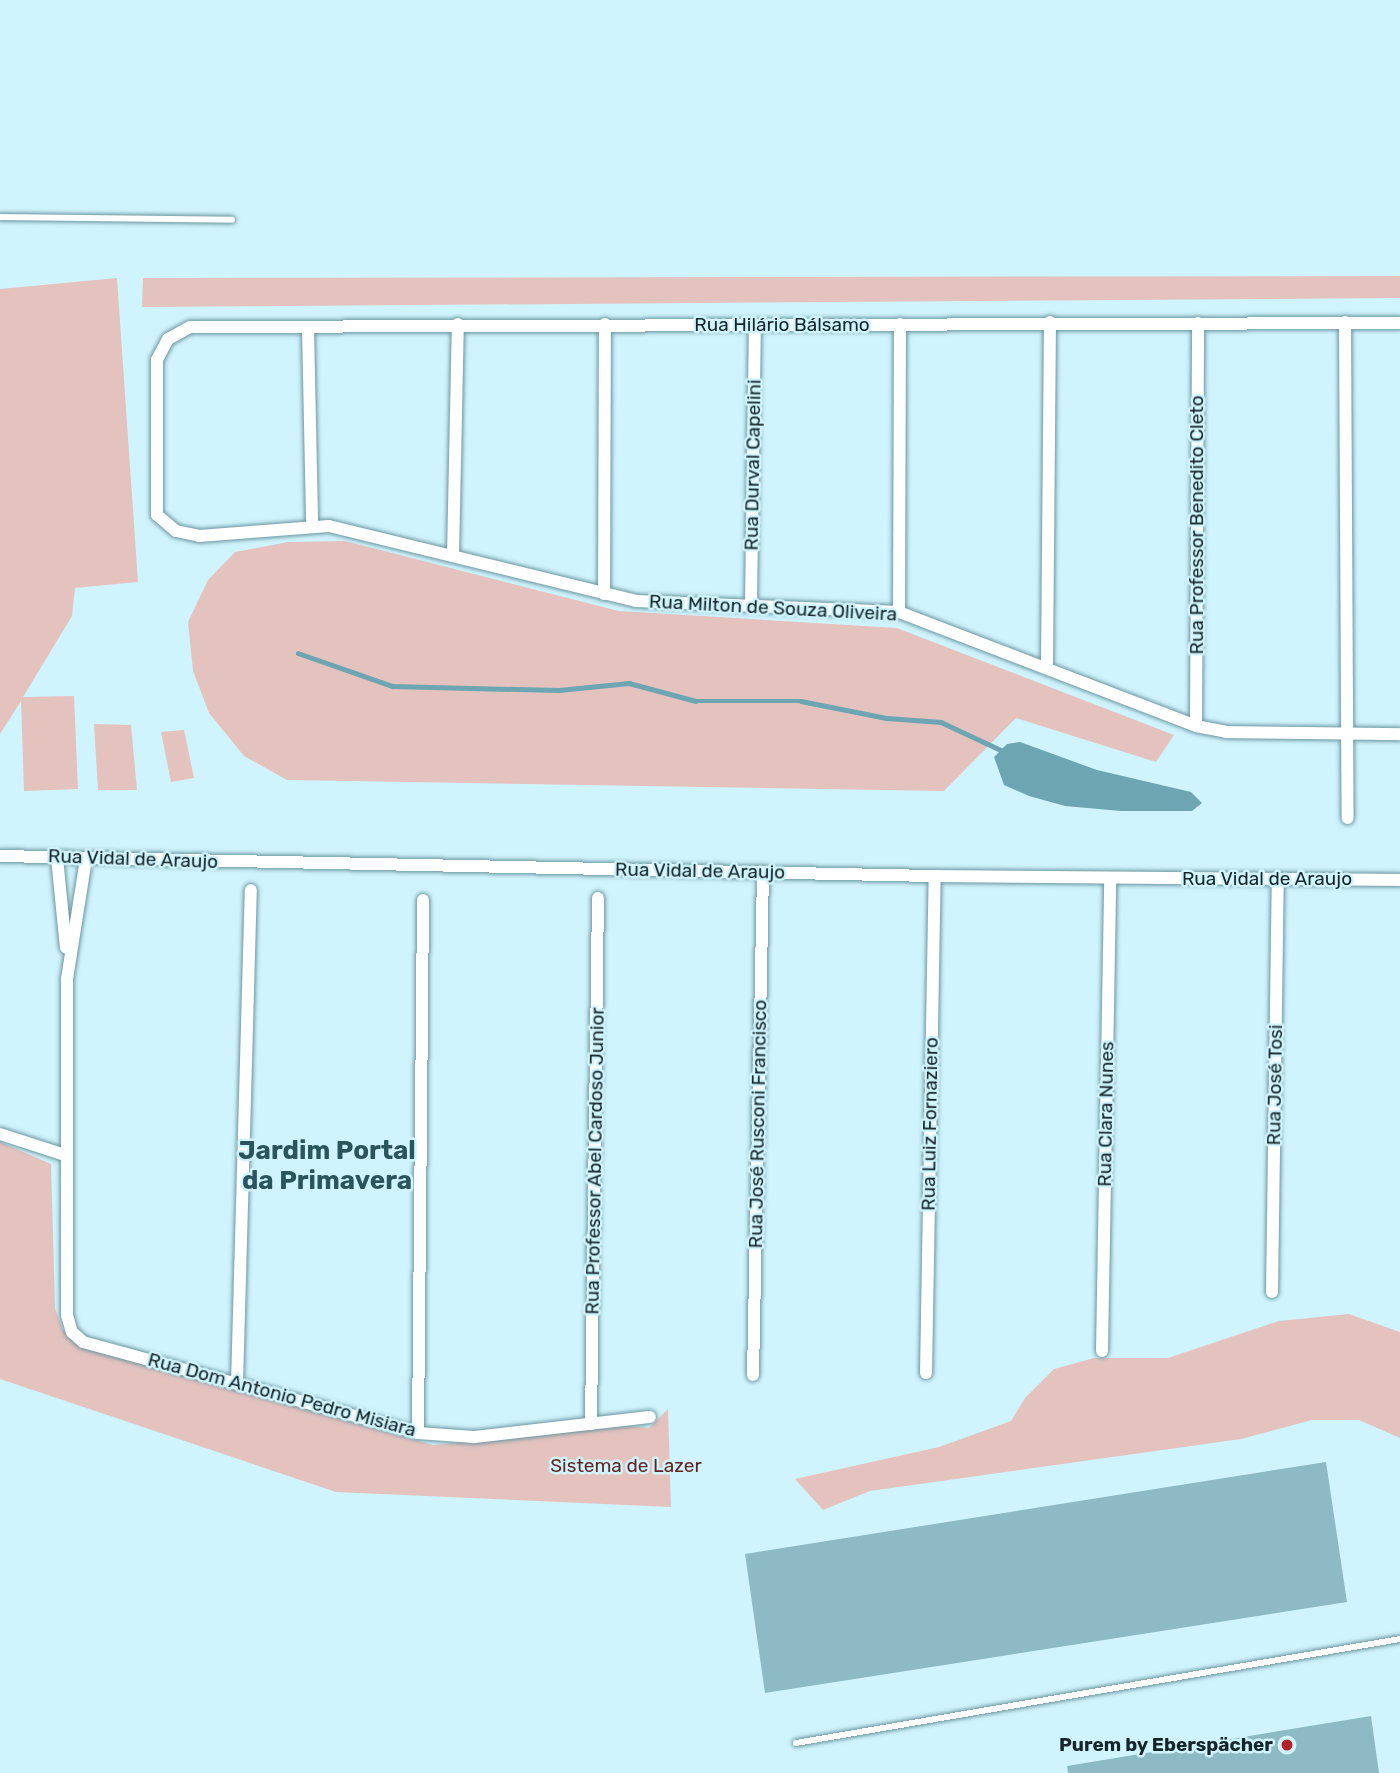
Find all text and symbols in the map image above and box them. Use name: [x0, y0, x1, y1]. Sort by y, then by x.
street label: Rua Hilário Bálsamo: [694, 314, 870, 336]
street label: Rua Durval Capelini: [740, 379, 766, 551]
street label: Rua Professor Benedito Cleto: [1186, 395, 1208, 655]
street label: Rua Milton de Souza Oliveira: [648, 590, 898, 626]
street label: Rua Vidal de Araujo: [47, 845, 219, 873]
street label: Rua Vidal de Araujo: [614, 858, 786, 884]
street label: Rua Vidal de Araujo: [1181, 868, 1353, 890]
street label: Rua José Rusconi Francisco: [744, 999, 772, 1249]
street label: Rua Professor Abel Cardoso Junior: [581, 1007, 609, 1315]
street label: Rua José Tosi: [1263, 1024, 1287, 1146]
street label: Rua Luiz Fornaziero: [917, 1037, 943, 1211]
street label: Rua Clara Nunes: [1093, 1041, 1119, 1187]
district label: Jardim Portal da Primavera: [238, 1135, 416, 1196]
street label: Rua Dom Antonio Pedro Misiara: [145, 1348, 419, 1442]
park label: Sistema de Lazer: [550, 1455, 702, 1477]
place label: Purem by Eberspächer: [1059, 1734, 1273, 1756]
marker: Purem by Eberspächer: [1279, 1737, 1295, 1753]

